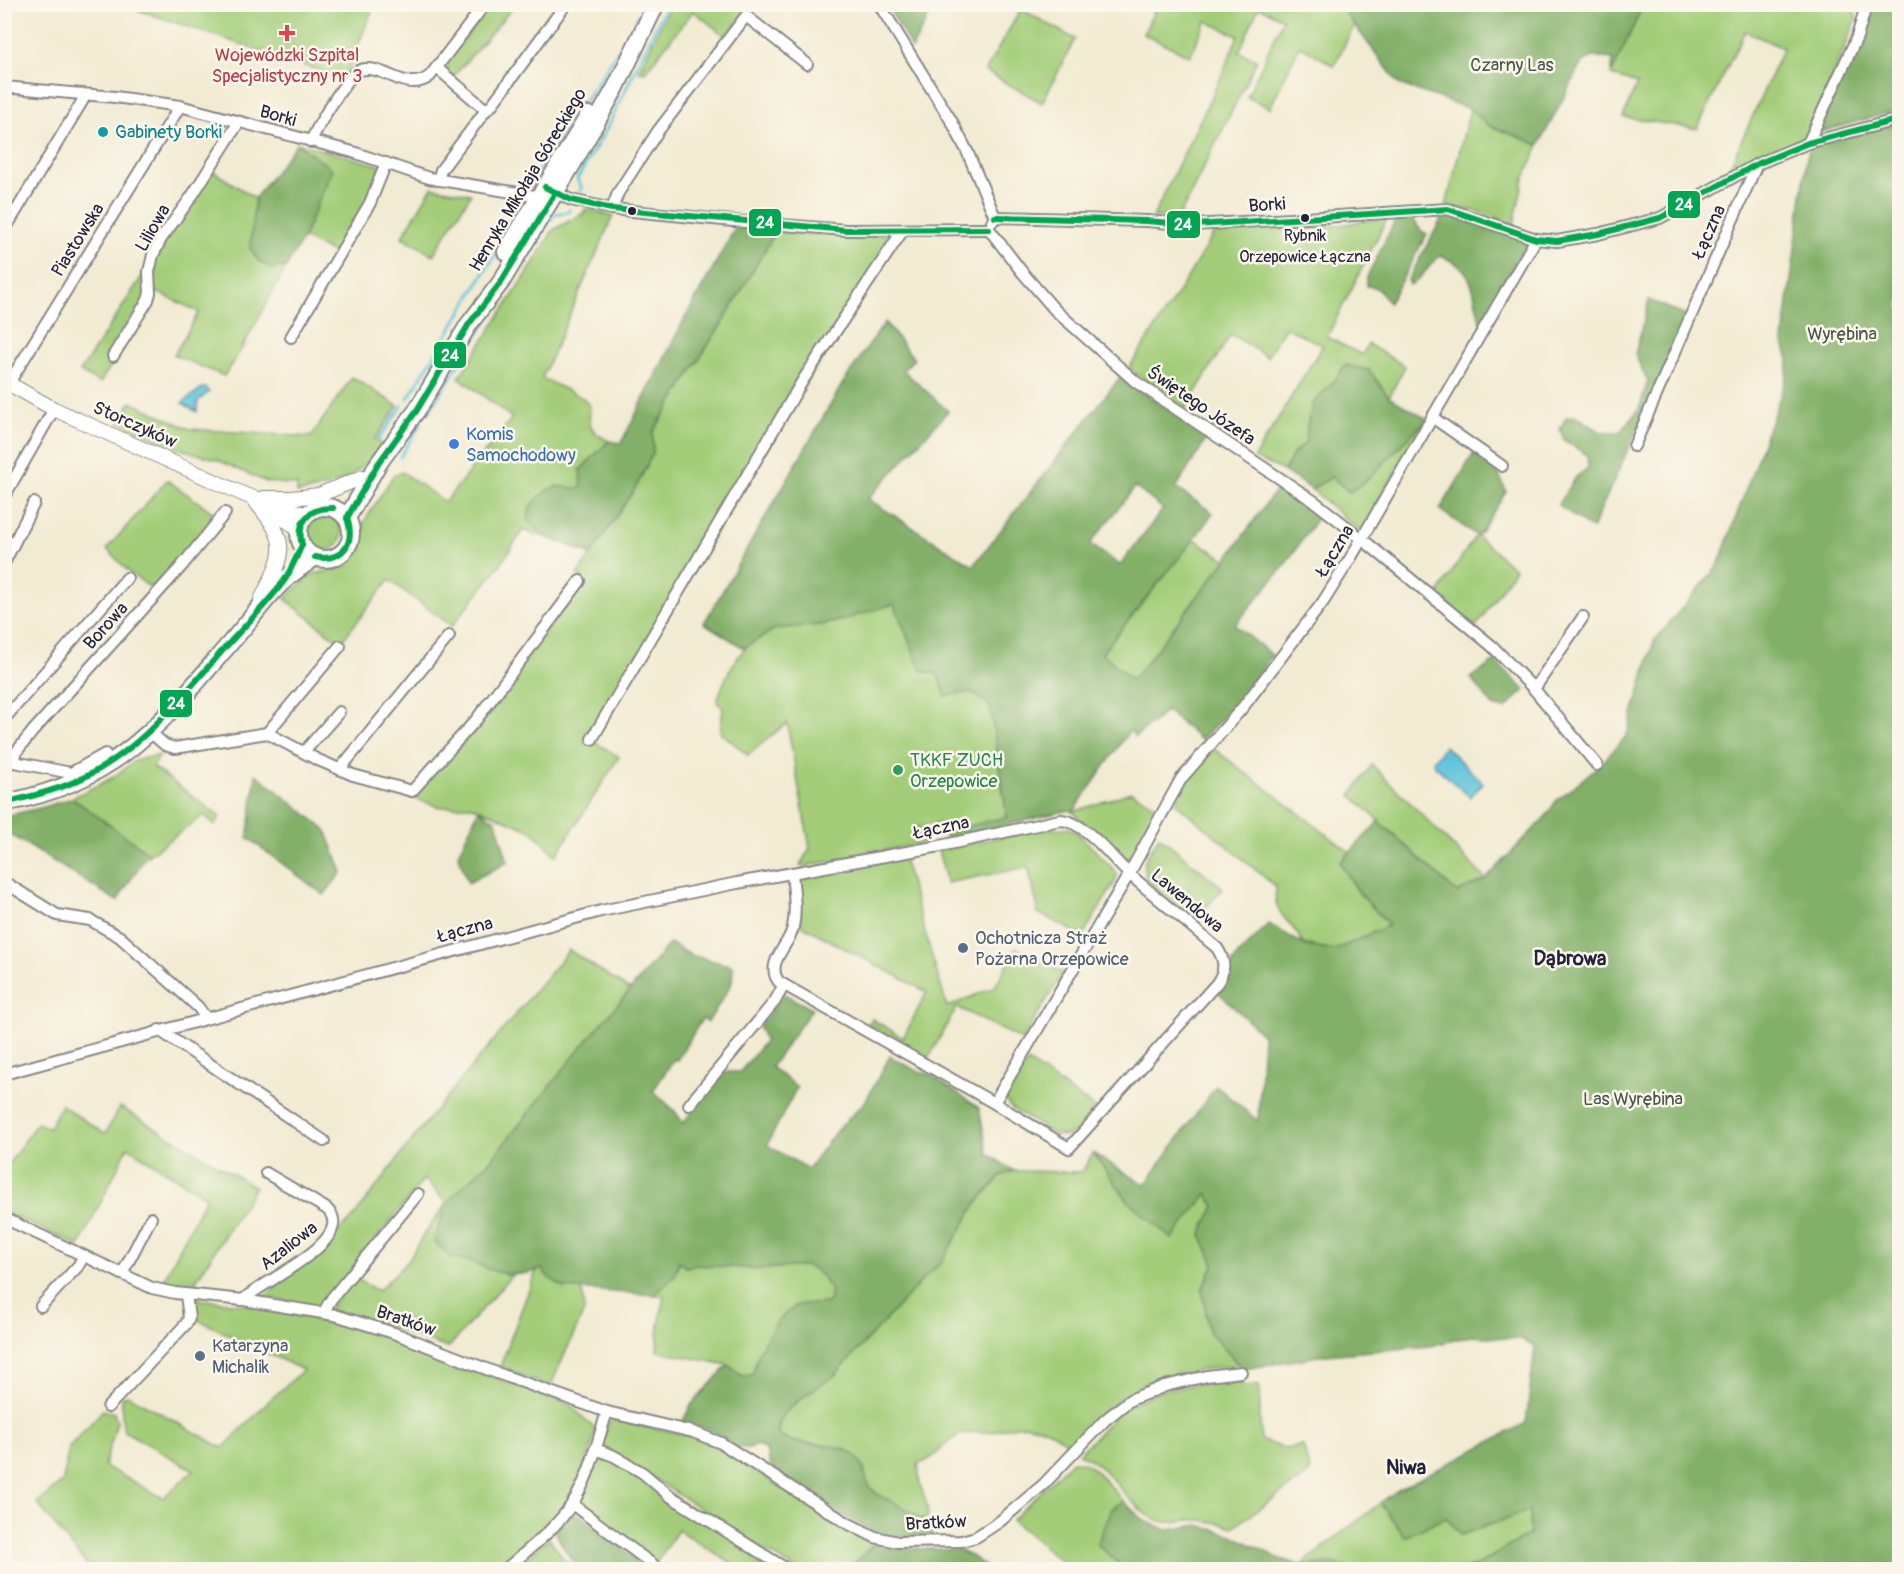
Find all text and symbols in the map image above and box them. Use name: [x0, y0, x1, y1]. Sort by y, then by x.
marker: Wojewódzki Szpital Specjalistyczny nr 3: [278, 24, 296, 42]
place label: Wojewódzki Szpital Specjalistyczny nr 3: [212, 44, 362, 88]
park label: Czarny Las: [1470, 54, 1554, 77]
street label: Henryka Mikołaja Góreckiego: [464, 84, 592, 276]
street label: Borki: [257, 100, 299, 132]
place label: Gabinety Borki: [115, 121, 222, 144]
marker: Gabinety Borki: [96, 125, 110, 139]
line badge: 24: [1667, 190, 1701, 219]
street label: Borki: [1248, 192, 1286, 218]
text: 24: [1675, 195, 1694, 215]
street label: Piastowska: [46, 199, 110, 281]
street label: Liliowa: [130, 200, 176, 256]
street label: Łączna: [1687, 201, 1731, 263]
unlabelled marker: [626, 205, 638, 217]
line badge: 24: [748, 208, 782, 237]
line badge: 24: [1166, 210, 1201, 239]
marker: Rybnik Orzepowice Łączna: [1299, 212, 1311, 224]
text: 24: [756, 213, 775, 233]
text: 24: [1174, 215, 1193, 235]
place label: Rybnik Orzepowice Łączna: [1239, 226, 1371, 267]
park label: Wyrębina: [1807, 323, 1877, 346]
line badge: 24: [433, 341, 467, 369]
text: 24: [441, 346, 460, 366]
street label: Świętego Józefa: [1142, 361, 1260, 451]
street label: Storczyków: [89, 396, 181, 454]
place label: Komis Samochodowy: [466, 423, 576, 467]
marker: Komis Samochodowy: [447, 437, 461, 451]
street label: Łączna: [1310, 521, 1359, 582]
street label: Borowa: [79, 598, 133, 654]
line badge: 24: [159, 689, 193, 718]
text: 24: [167, 694, 186, 714]
place label: TKKF ZUCH Orzepowice: [910, 749, 1003, 793]
marker: TKKF ZUCH Orzepowice: [891, 763, 905, 777]
street label: Łączna: [910, 811, 971, 845]
street label: Lawendowa: [1146, 864, 1228, 938]
street label: Łączna: [434, 912, 495, 949]
place label: Ochotnicza Straż Pożarna Orzepowice: [975, 927, 1129, 971]
marker: Ochotnicza Straż Pożarna Orzepowice: [956, 941, 970, 955]
district label: Dąbrowa: [1534, 946, 1606, 971]
park label: Las Wyrębina: [1583, 1088, 1683, 1111]
street label: Azaliowa: [256, 1216, 322, 1276]
street label: Bratków: [373, 1300, 439, 1342]
place label: Katarzyna Michalik: [212, 1335, 288, 1379]
marker: Katarzyna Michalik: [193, 1349, 207, 1363]
district label: Niwa: [1386, 1455, 1426, 1480]
street label: Bratków: [905, 1510, 967, 1536]

